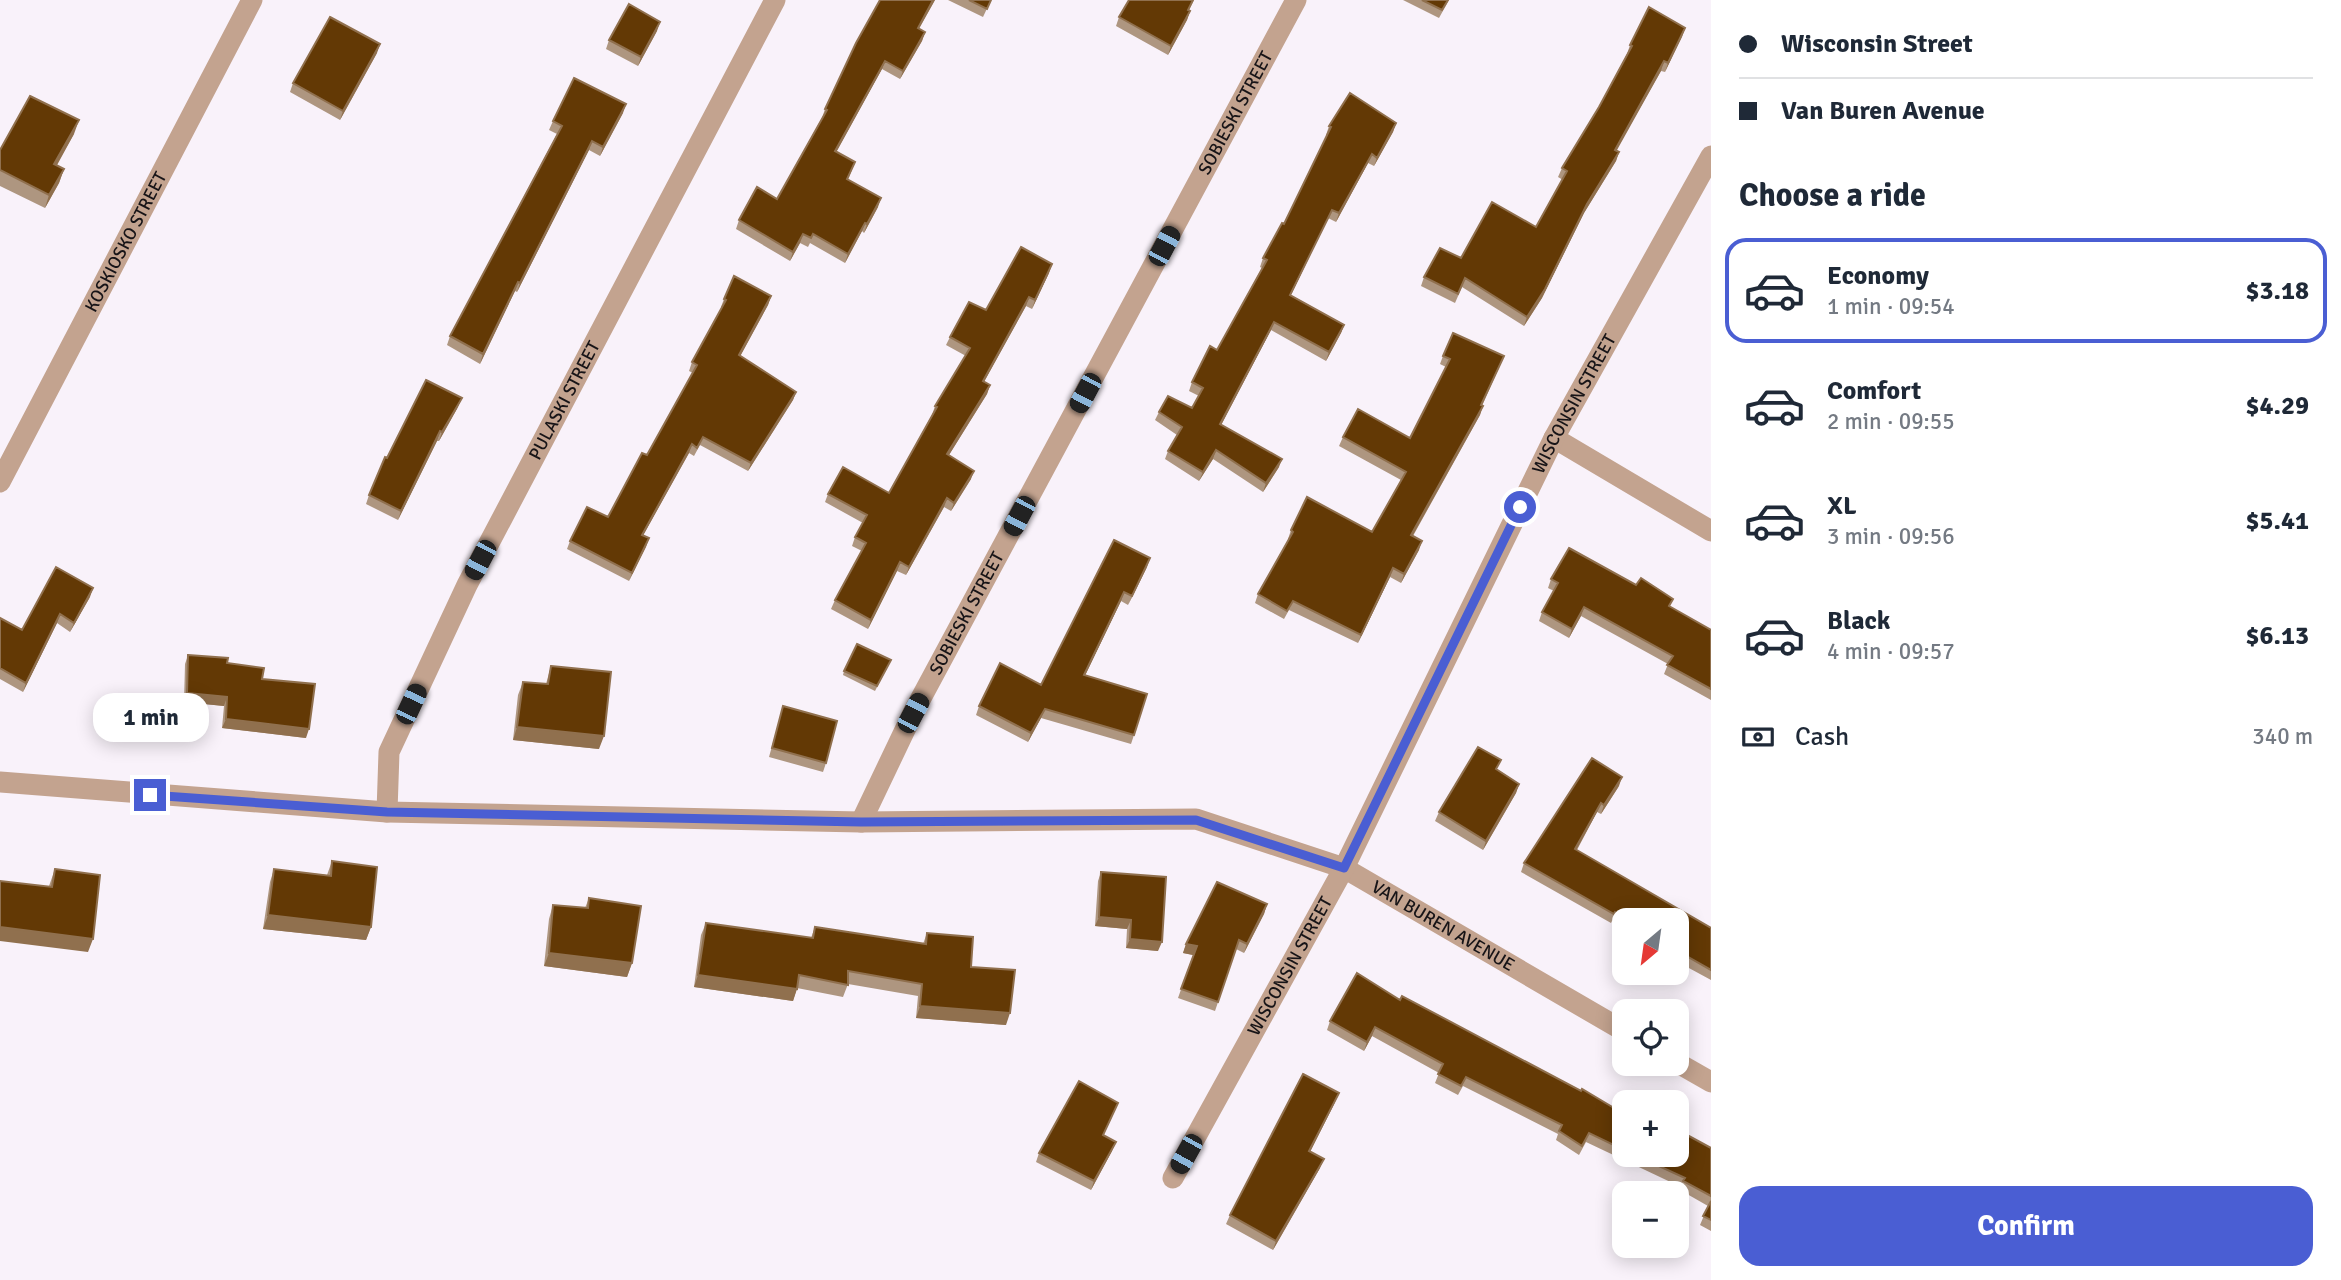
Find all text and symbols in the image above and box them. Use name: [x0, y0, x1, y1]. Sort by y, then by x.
text: Wisconsin Street: [1781, 28, 1973, 60]
street label: SOBIESKI STREET: [1193, 47, 1277, 178]
text: Van Buren Avenue: [1781, 95, 1985, 127]
street label: KOSKIOSKO STREET: [80, 168, 171, 316]
text: Choose a ride: [1739, 176, 1926, 215]
car: [1145, 223, 1184, 269]
icon: car: [1743, 259, 1806, 322]
text: Economy: [1827, 260, 1929, 292]
text: $3.18: [2245, 275, 2309, 307]
text: 1 min · 09:54: [1827, 292, 1955, 321]
street label: WISCONSIN STREET: [1527, 330, 1621, 477]
street label: PULASKI STREET: [524, 337, 605, 463]
car: [1066, 370, 1105, 416]
icon: car: [1743, 374, 1806, 437]
text: Comfort: [1827, 375, 1921, 407]
text: $4.29: [2245, 390, 2309, 422]
text: 2 min · 09:55: [1827, 407, 1955, 436]
icon: car: [1743, 489, 1806, 552]
text: XL: [1827, 490, 1857, 522]
route start: [1504, 491, 1536, 523]
car: [1000, 493, 1039, 539]
text: $5.41: [2245, 505, 2309, 537]
text: 3 min · 09:56: [1827, 522, 1955, 551]
car: [461, 537, 500, 583]
street label: SOBIESKI STREET: [925, 548, 1009, 679]
icon: car: [1743, 604, 1806, 667]
text: Black: [1827, 605, 1890, 637]
text: $6.13: [2245, 620, 2309, 652]
text: 4 min · 09:57: [1827, 637, 1955, 666]
car: [393, 681, 430, 727]
car: [894, 690, 933, 736]
callout: 1 min: [92, 694, 208, 742]
text: 1 min: [123, 703, 179, 732]
icon: cash: [1739, 718, 1777, 756]
text: Cash: [1795, 721, 1849, 753]
text: 340 m: [2252, 722, 2313, 751]
route end: [134, 779, 166, 811]
street label: VAN BUREN AVENUE: [1368, 876, 1519, 976]
street label: WISCONSIN STREET: [1243, 893, 1337, 1039]
north arrow: [1612, 908, 1689, 985]
map controls: [1612, 908, 1689, 1258]
button: locate: [1612, 999, 1689, 1076]
button: +: [1612, 1090, 1689, 1167]
car: [1167, 1131, 1206, 1177]
button: −: [1612, 1181, 1689, 1258]
button: Confirm: [1739, 1186, 2313, 1266]

